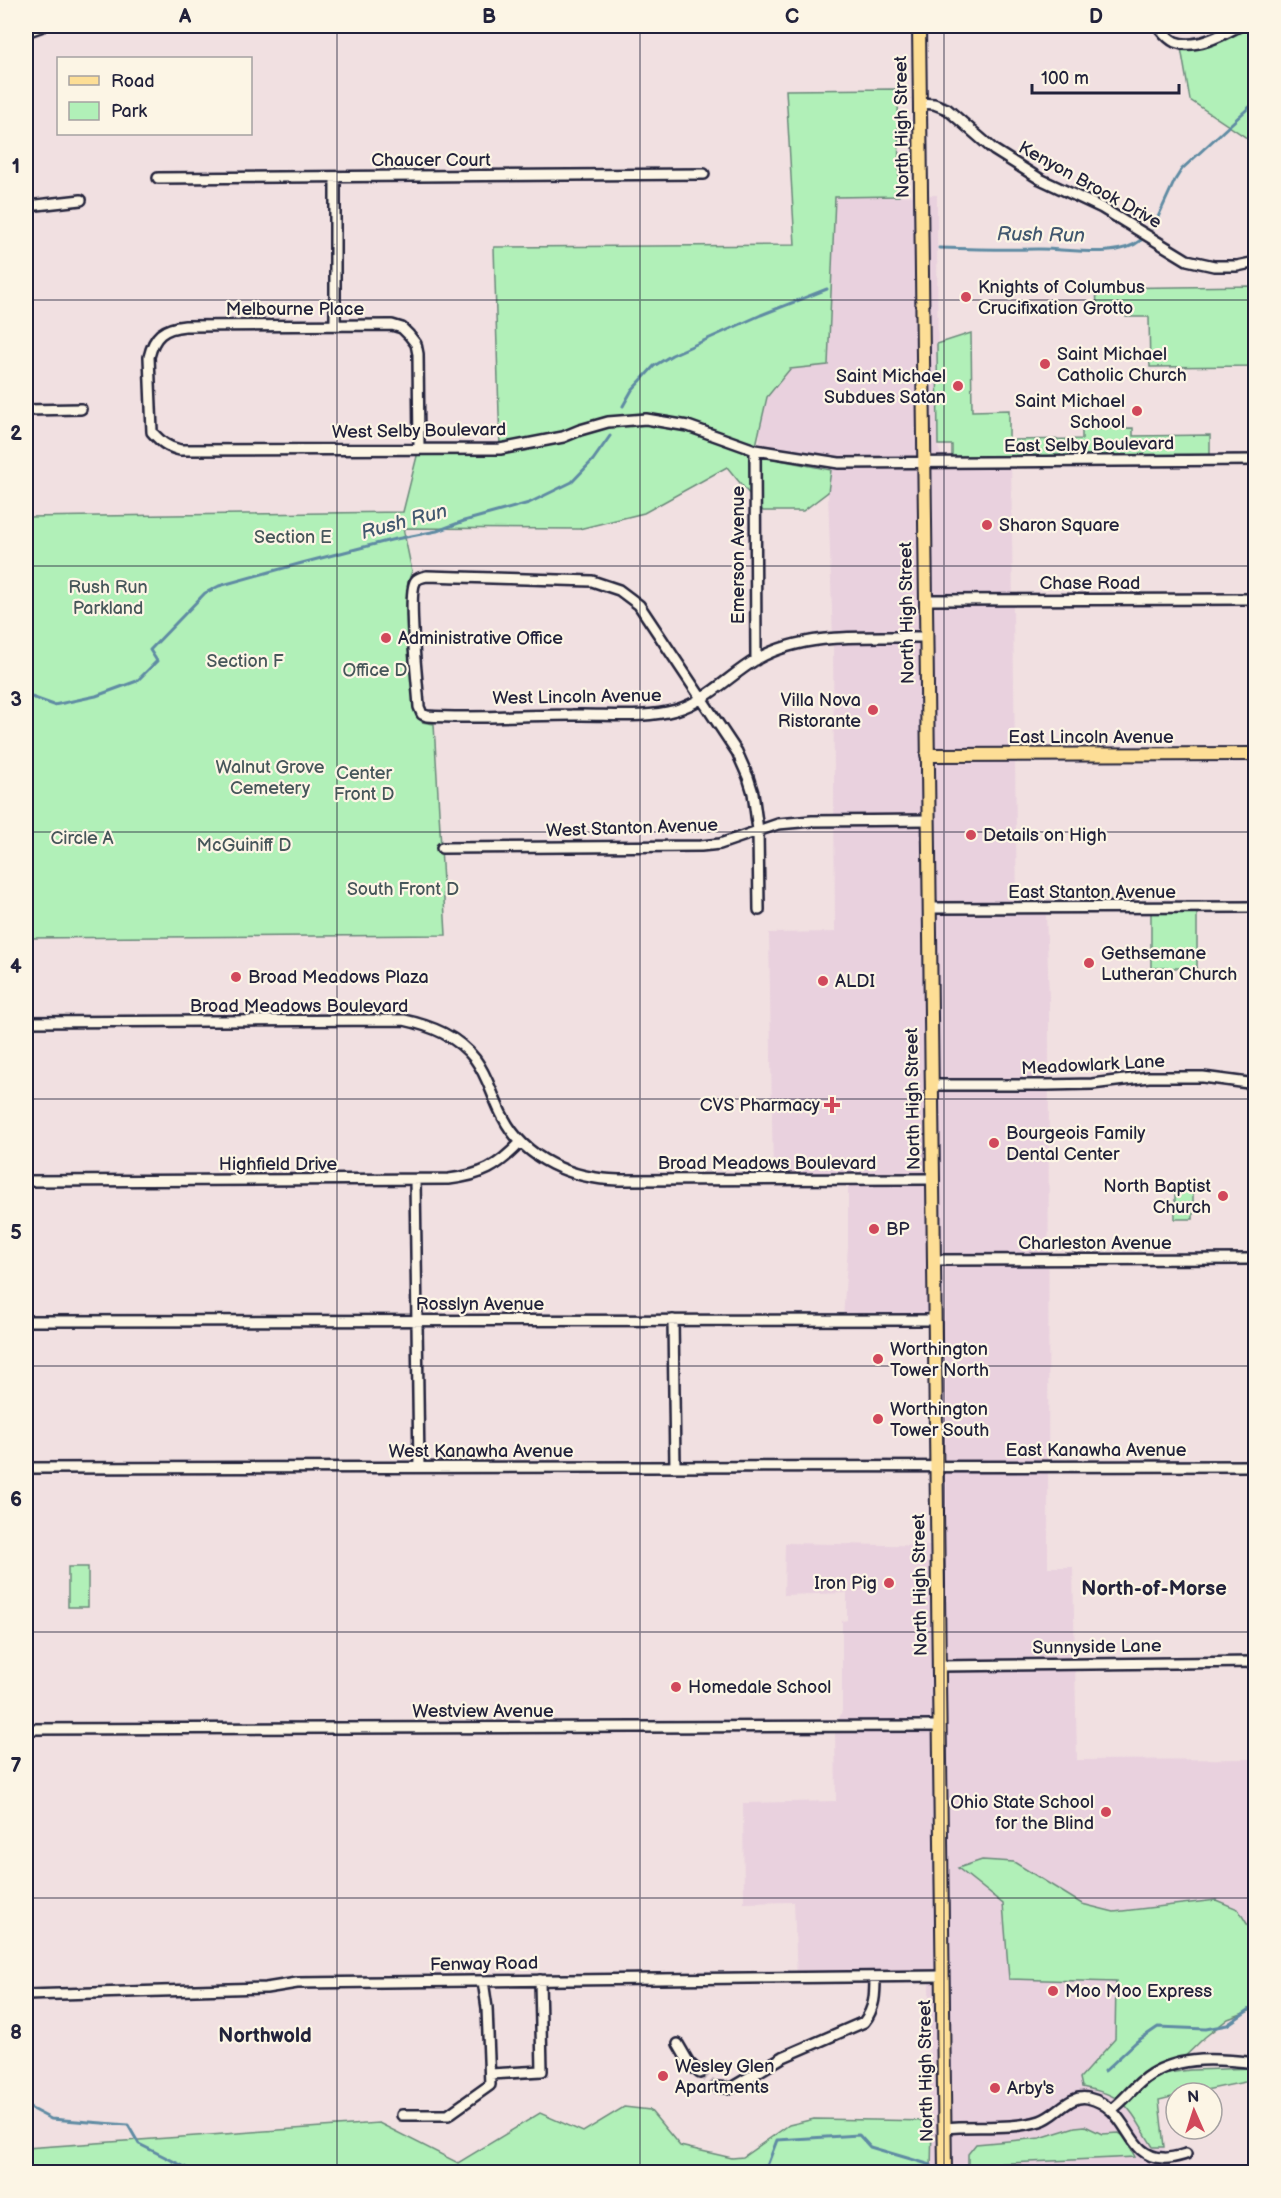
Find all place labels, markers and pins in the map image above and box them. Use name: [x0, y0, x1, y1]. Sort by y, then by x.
place label: Knights of Columbus Crucifixation Grotto: [978, 277, 1145, 319]
marker: Knights of Columbus Crucifixation Grotto: [959, 290, 973, 304]
place label: Saint Michael Catholic Church: [1057, 344, 1187, 386]
marker: Saint Michael Catholic Church: [1038, 357, 1052, 371]
place label: Saint Michael Subdues Satan: [824, 366, 946, 408]
marker: Saint Michael Subdues Satan: [951, 379, 965, 393]
place label: Saint Michael School: [1015, 391, 1125, 433]
marker: Saint Michael School: [1130, 404, 1144, 418]
place label: Sharon Square: [999, 515, 1120, 536]
marker: Sharon Square: [980, 518, 994, 532]
place label: Administrative Office: [398, 628, 563, 649]
marker: Administrative Office: [379, 631, 393, 645]
place label: Villa Nova Ristorante: [778, 690, 861, 732]
marker: Villa Nova Ristorante: [866, 703, 880, 717]
place label: Details on High: [983, 825, 1107, 846]
marker: Details on High: [964, 828, 978, 842]
place label: Gethsemane Lutheran Church: [1101, 943, 1237, 985]
marker: Gethsemane Lutheran Church: [1082, 956, 1096, 970]
place label: Broad Meadows Plaza: [248, 967, 429, 988]
marker: Broad Meadows Plaza: [229, 970, 243, 984]
place label: ALDI: [835, 971, 875, 992]
marker: ALDI: [816, 974, 830, 988]
place label: CVS Pharmacy: [700, 1095, 821, 1116]
marker: CVS Pharmacy: [825, 1098, 839, 1112]
place label: Bourgeois Family Dental Center: [1006, 1123, 1146, 1165]
marker: Bourgeois Family Dental Center: [987, 1136, 1001, 1150]
place label: North Baptist Church: [1103, 1176, 1211, 1218]
marker: North Baptist Church: [1216, 1189, 1230, 1203]
place label: BP: [886, 1219, 910, 1240]
marker: BP: [867, 1222, 881, 1236]
place label: Worthington Tower North: [890, 1339, 989, 1381]
marker: Worthington Tower North: [871, 1352, 885, 1366]
place label: Worthington Tower South: [890, 1399, 989, 1441]
marker: Worthington Tower South: [871, 1412, 885, 1426]
place label: Iron Pig: [814, 1573, 877, 1594]
marker: Iron Pig: [882, 1576, 896, 1590]
place label: Homedale School: [688, 1677, 831, 1698]
marker: Homedale School: [669, 1680, 683, 1694]
place label: Ohio State School for the Blind: [950, 1792, 1094, 1834]
marker: Ohio State School for the Blind: [1099, 1805, 1113, 1819]
place label: Moo Moo Express: [1065, 1981, 1212, 2002]
marker: Moo Moo Express: [1046, 1984, 1060, 1998]
place label: Wesley Glen Apartments: [675, 2056, 774, 2098]
marker: Wesley Glen Apartments: [656, 2069, 670, 2083]
place label: Arby's: [1007, 2078, 1054, 2099]
marker: Arby's: [988, 2081, 1002, 2095]

